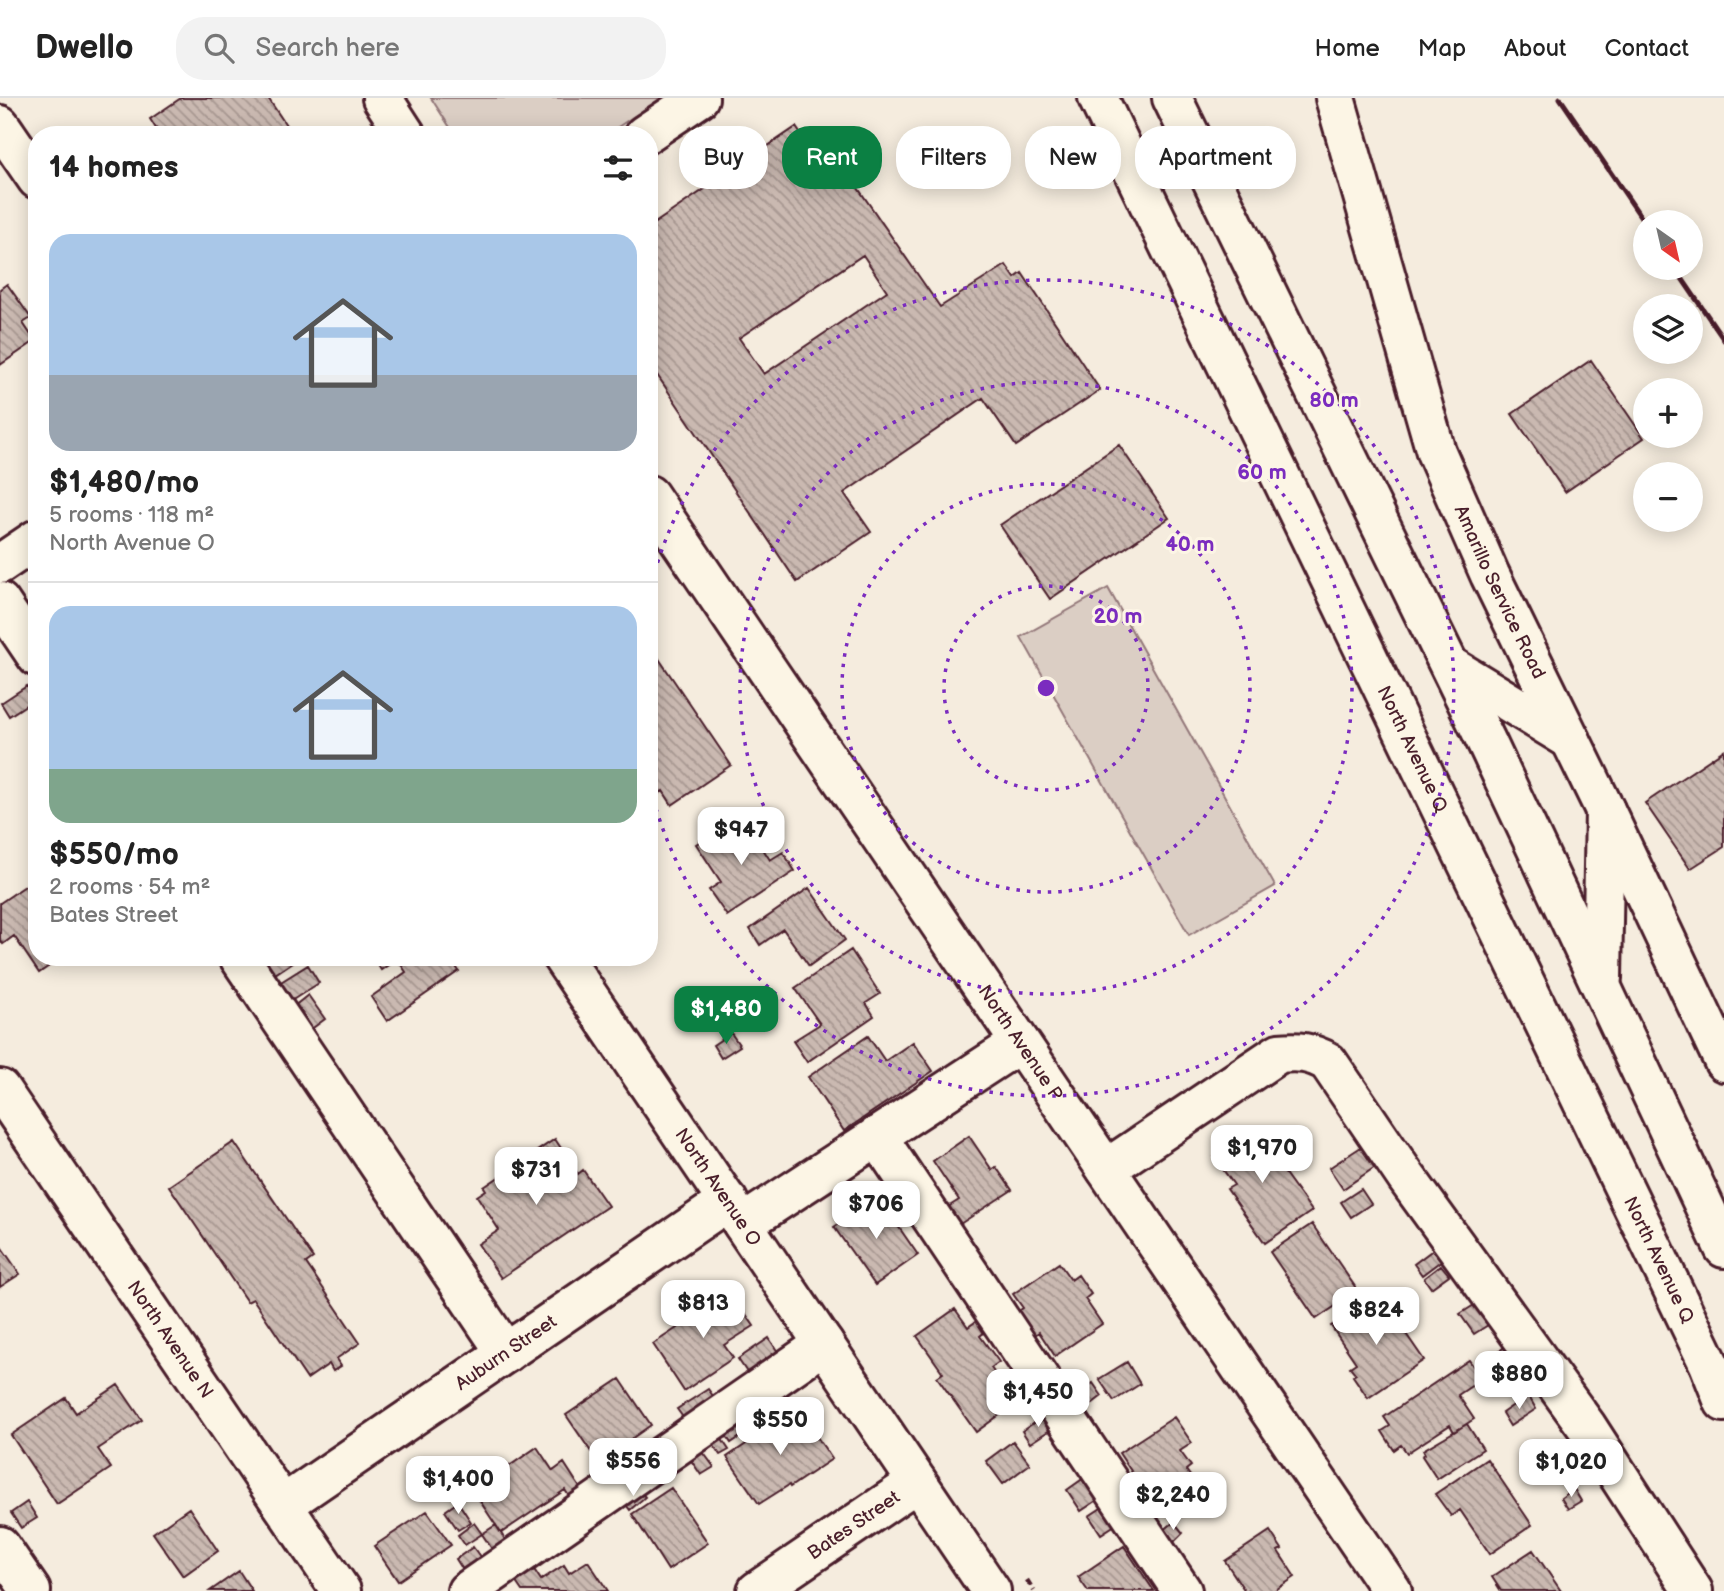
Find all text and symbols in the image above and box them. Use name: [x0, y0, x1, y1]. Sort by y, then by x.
search box: [176, 17, 666, 80]
text: Dwello: [35, 28, 134, 68]
icon: search: [200, 29, 238, 67]
text: Search here: [256, 33, 400, 64]
text: Home: [1315, 34, 1380, 63]
text: Map: [1418, 34, 1466, 63]
text: About: [1504, 34, 1566, 63]
text: Contact: [1604, 34, 1689, 63]
chip: Buy: [679, 126, 768, 189]
chip: Rent: [782, 126, 882, 189]
chip: Filters: [896, 126, 1011, 189]
chip: New: [1025, 126, 1121, 189]
chip: Apartment: [1135, 126, 1296, 189]
icon: filters: [599, 149, 637, 187]
text: 14 homes: [49, 150, 178, 186]
north arrow: [1633, 210, 1703, 280]
map controls: [1633, 210, 1703, 532]
icon: home: [280, 280, 406, 406]
button: layers: [1633, 294, 1703, 364]
button: +: [1633, 378, 1703, 448]
text: 80 m: [1309, 388, 1359, 413]
text: 60 m: [1237, 460, 1287, 485]
button: −: [1633, 462, 1703, 532]
text: $1,480/mo: [49, 465, 199, 501]
text: 5 rooms · 118 m²: [49, 501, 214, 529]
street label: Amarillo Service Road: [1449, 502, 1550, 683]
text: North Avenue O: [49, 529, 215, 557]
text: 40 m: [1165, 532, 1215, 557]
text: 20 m: [1094, 604, 1142, 629]
icon: home: [280, 652, 406, 778]
centre of rings: [1034, 676, 1058, 700]
street label: North Avenue Q: [1372, 682, 1453, 816]
pin: $947: [700, 808, 782, 867]
text: $947: [714, 816, 768, 844]
text: $550/mo: [49, 837, 179, 873]
text: 2 rooms · 54 m²: [49, 873, 211, 901]
text: Bates Street: [49, 901, 178, 929]
street label: North Avenue P: [973, 981, 1068, 1105]
pin: $1,480: [669, 986, 783, 1046]
text: $1,480: [690, 995, 762, 1023]
street label: North Avenue O: [670, 1124, 766, 1250]
pin: $1,970: [1205, 1126, 1319, 1185]
text: $1,970: [1227, 1134, 1297, 1162]
pin: $731: [495, 1148, 577, 1207]
text: $731: [511, 1156, 561, 1184]
pin: $706: [835, 1182, 917, 1241]
text: $706: [848, 1190, 904, 1218]
street label: North Avenue Q: [1618, 1193, 1699, 1327]
street label: North Avenue N: [122, 1277, 218, 1403]
pin: $813: [662, 1280, 744, 1340]
pin: $824: [1335, 1288, 1417, 1347]
text: $813: [677, 1289, 729, 1317]
text: $824: [1348, 1296, 1404, 1324]
street label: Auburn Street: [451, 1310, 561, 1395]
pin: $880: [1478, 1352, 1560, 1411]
text: $880: [1490, 1360, 1548, 1388]
pin: $1,450: [981, 1370, 1095, 1429]
text: $1,450: [1002, 1378, 1074, 1406]
pin: $550: [739, 1398, 821, 1457]
text: $550: [752, 1406, 808, 1434]
pin: $556: [592, 1438, 674, 1498]
pin: $1,020: [1514, 1440, 1628, 1499]
text: $556: [605, 1447, 661, 1475]
text: $1,020: [1535, 1448, 1607, 1476]
pin: $1,400: [401, 1456, 515, 1516]
text: $1,400: [422, 1465, 494, 1493]
pin: $2,240: [1116, 1472, 1230, 1532]
text: $2,240: [1136, 1481, 1210, 1509]
street label: Bates Street: [803, 1485, 904, 1565]

